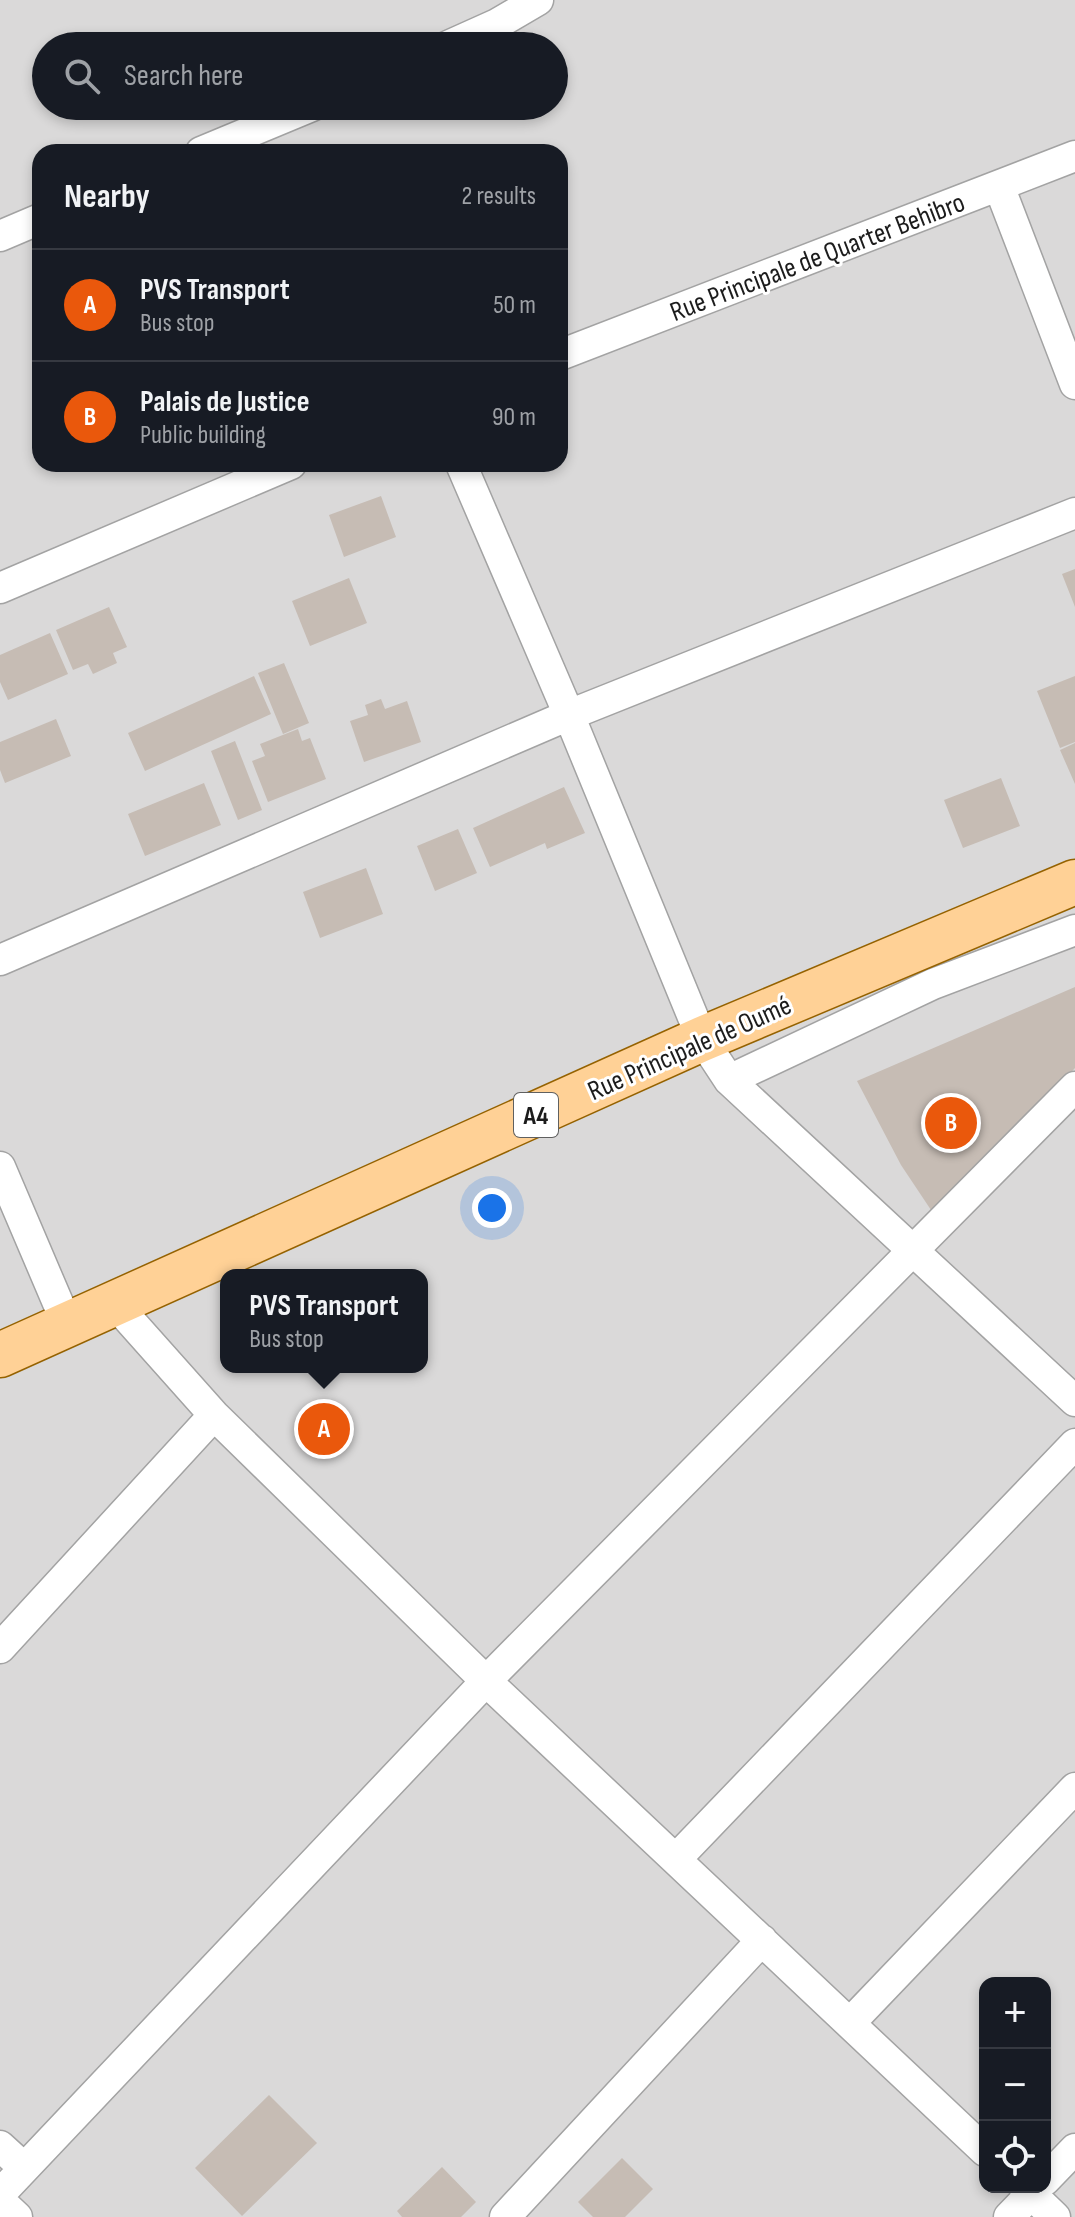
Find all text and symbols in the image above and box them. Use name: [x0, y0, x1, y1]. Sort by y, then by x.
search box: [32, 32, 568, 120]
icon: search: [60, 54, 104, 98]
text: Search here: [124, 58, 243, 94]
text: Nearby: [64, 176, 150, 217]
text: 2 results: [462, 181, 536, 212]
street label: Rue Principale de Quarter Behibro: [666, 186, 970, 329]
text: PVS Transport: [140, 272, 290, 308]
text: A: [84, 290, 96, 321]
text: 50 m: [493, 290, 536, 321]
text: Bus stop: [140, 308, 215, 339]
text: Palais de Justice: [140, 384, 309, 420]
text: B: [84, 402, 96, 433]
text: 90 m: [492, 402, 536, 433]
text: Public building: [140, 420, 266, 451]
street label: Rue Principale de Oumé: [583, 989, 796, 1108]
road number: A4: [514, 1093, 558, 1137]
pin: B: [925, 1093, 977, 1153]
your location: [472, 1188, 512, 1228]
popup: [220, 1269, 428, 1373]
text: PVS Transport: [249, 1288, 399, 1324]
text: Bus stop: [249, 1324, 324, 1355]
pin: A: [298, 1399, 350, 1459]
map controls: [979, 1977, 1051, 2193]
button: +: [979, 1977, 1051, 2049]
button: −: [979, 2049, 1051, 2121]
button: locate: [979, 2121, 1051, 2193]

